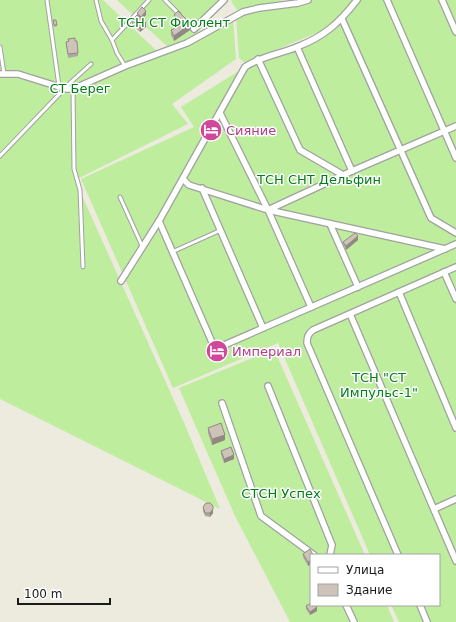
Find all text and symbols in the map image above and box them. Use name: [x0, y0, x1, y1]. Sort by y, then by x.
park label: ТСН СТ Фиолент: [117, 15, 230, 30]
park label: СТ Берег: [49, 81, 111, 96]
hotel icon: Сияние: [198, 117, 224, 143]
place label: Сияние: [226, 123, 276, 138]
park label: ТСН СНТ Дельфин: [256, 172, 381, 187]
hotel icon: Империал: [204, 338, 230, 364]
place label: Империал: [232, 344, 301, 359]
park label: ТСН "СТ Импульс-1": [340, 370, 418, 400]
park label: СТСН Успех: [241, 486, 321, 501]
legend: [310, 554, 440, 606]
text: Улица: [346, 563, 384, 577]
scale bar: [18, 580, 110, 606]
text: Здание: [346, 583, 392, 597]
text: 100 m: [24, 587, 62, 601]

